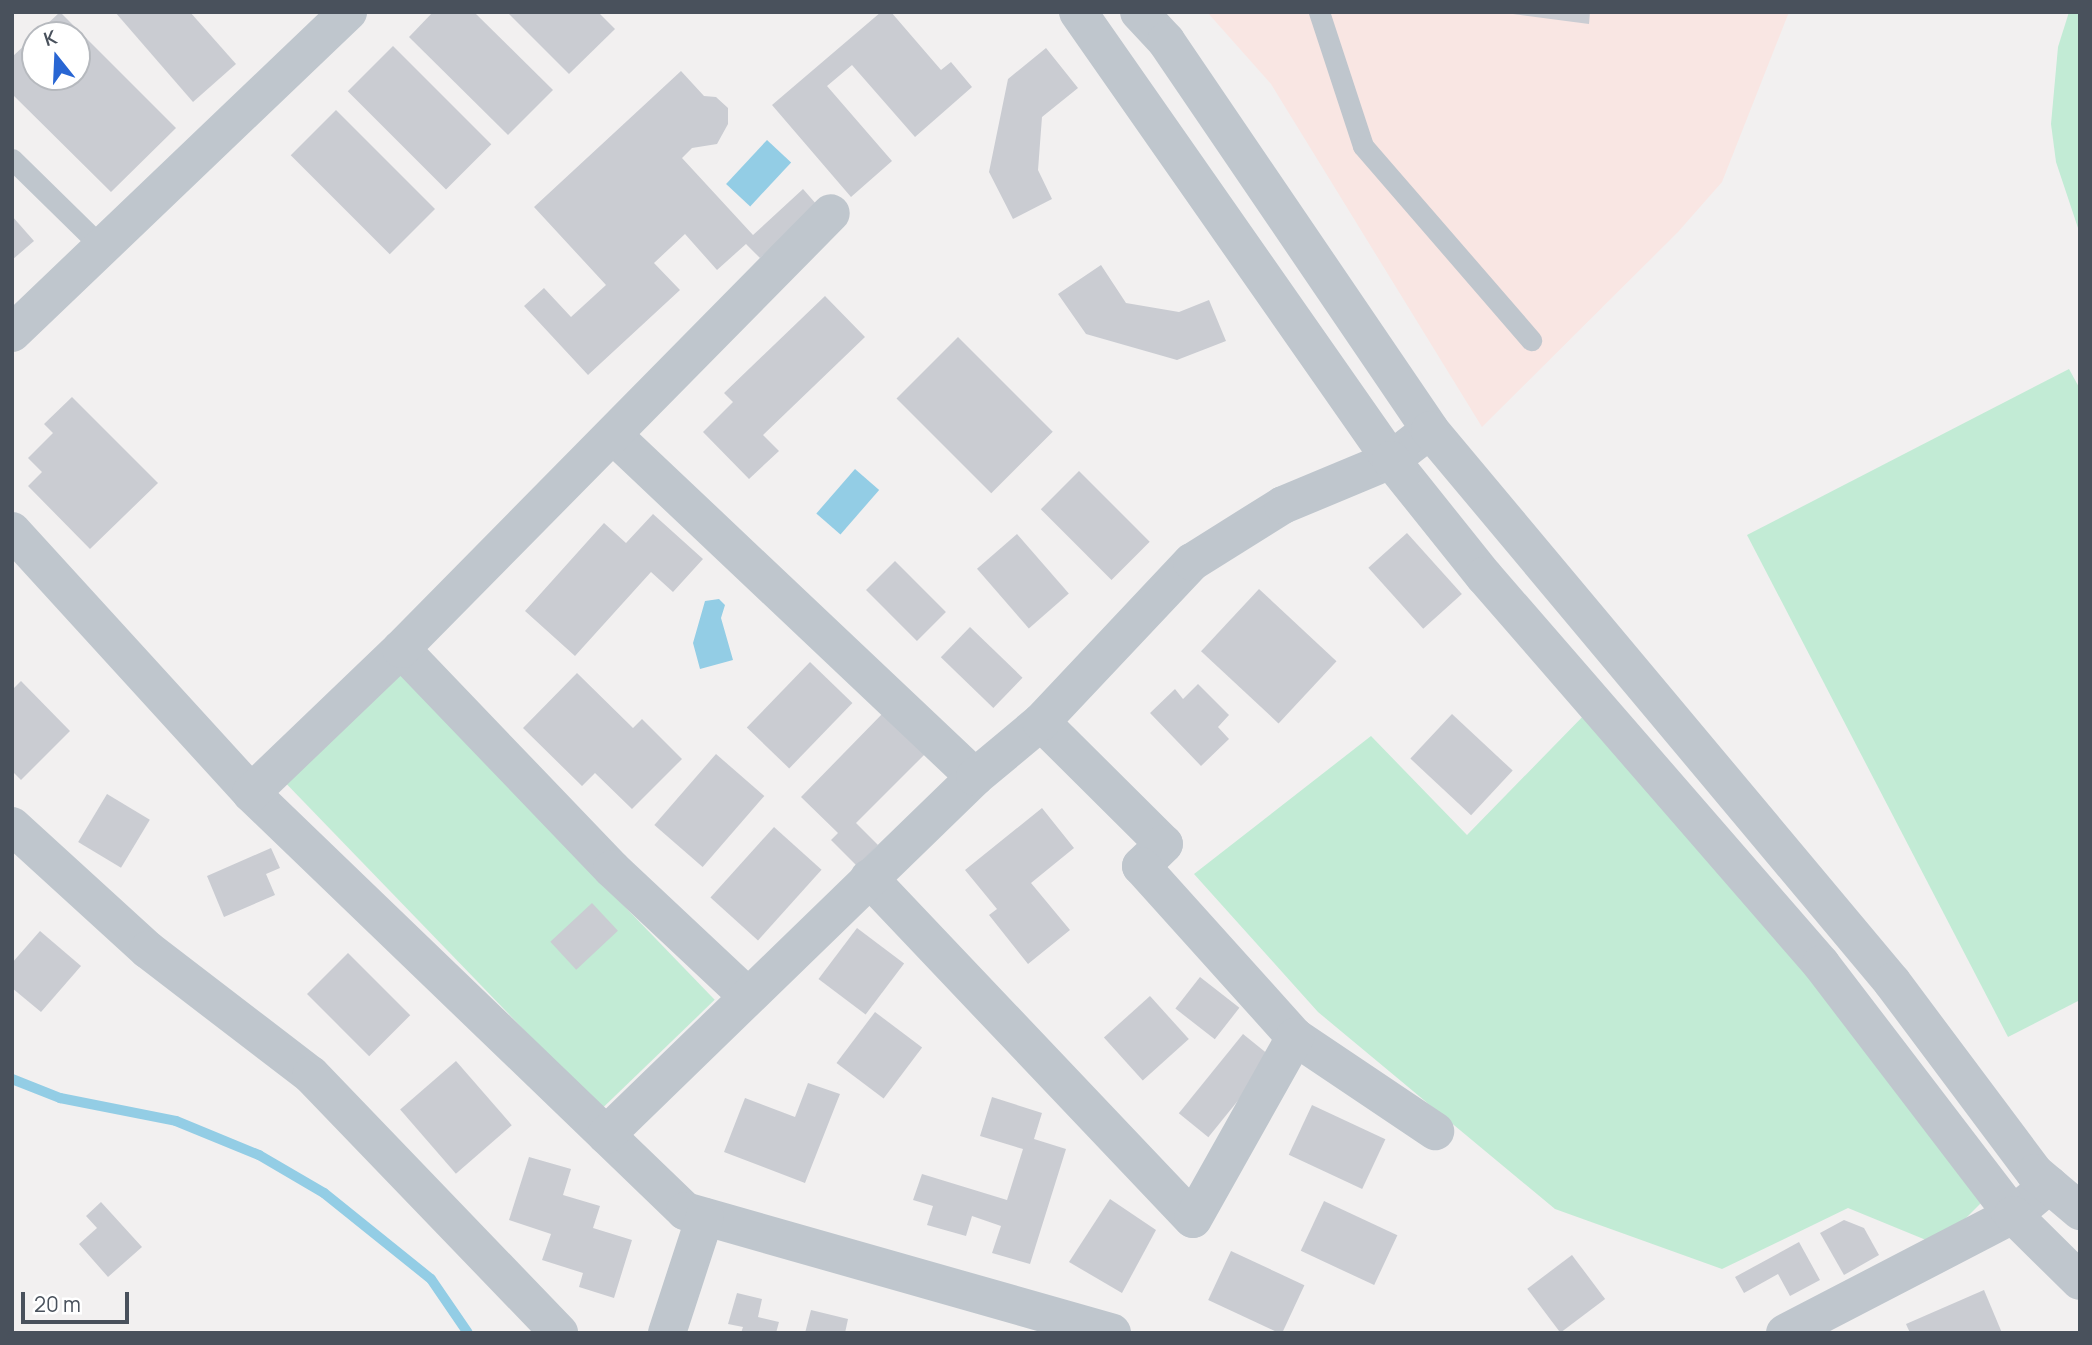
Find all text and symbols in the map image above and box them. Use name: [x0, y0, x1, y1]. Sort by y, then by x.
north arrow: [21, 21, 91, 91]
text: K: [40, 24, 60, 52]
scale bar: [24, 1278, 133, 1322]
text: 20 m: [34, 1290, 81, 1318]

